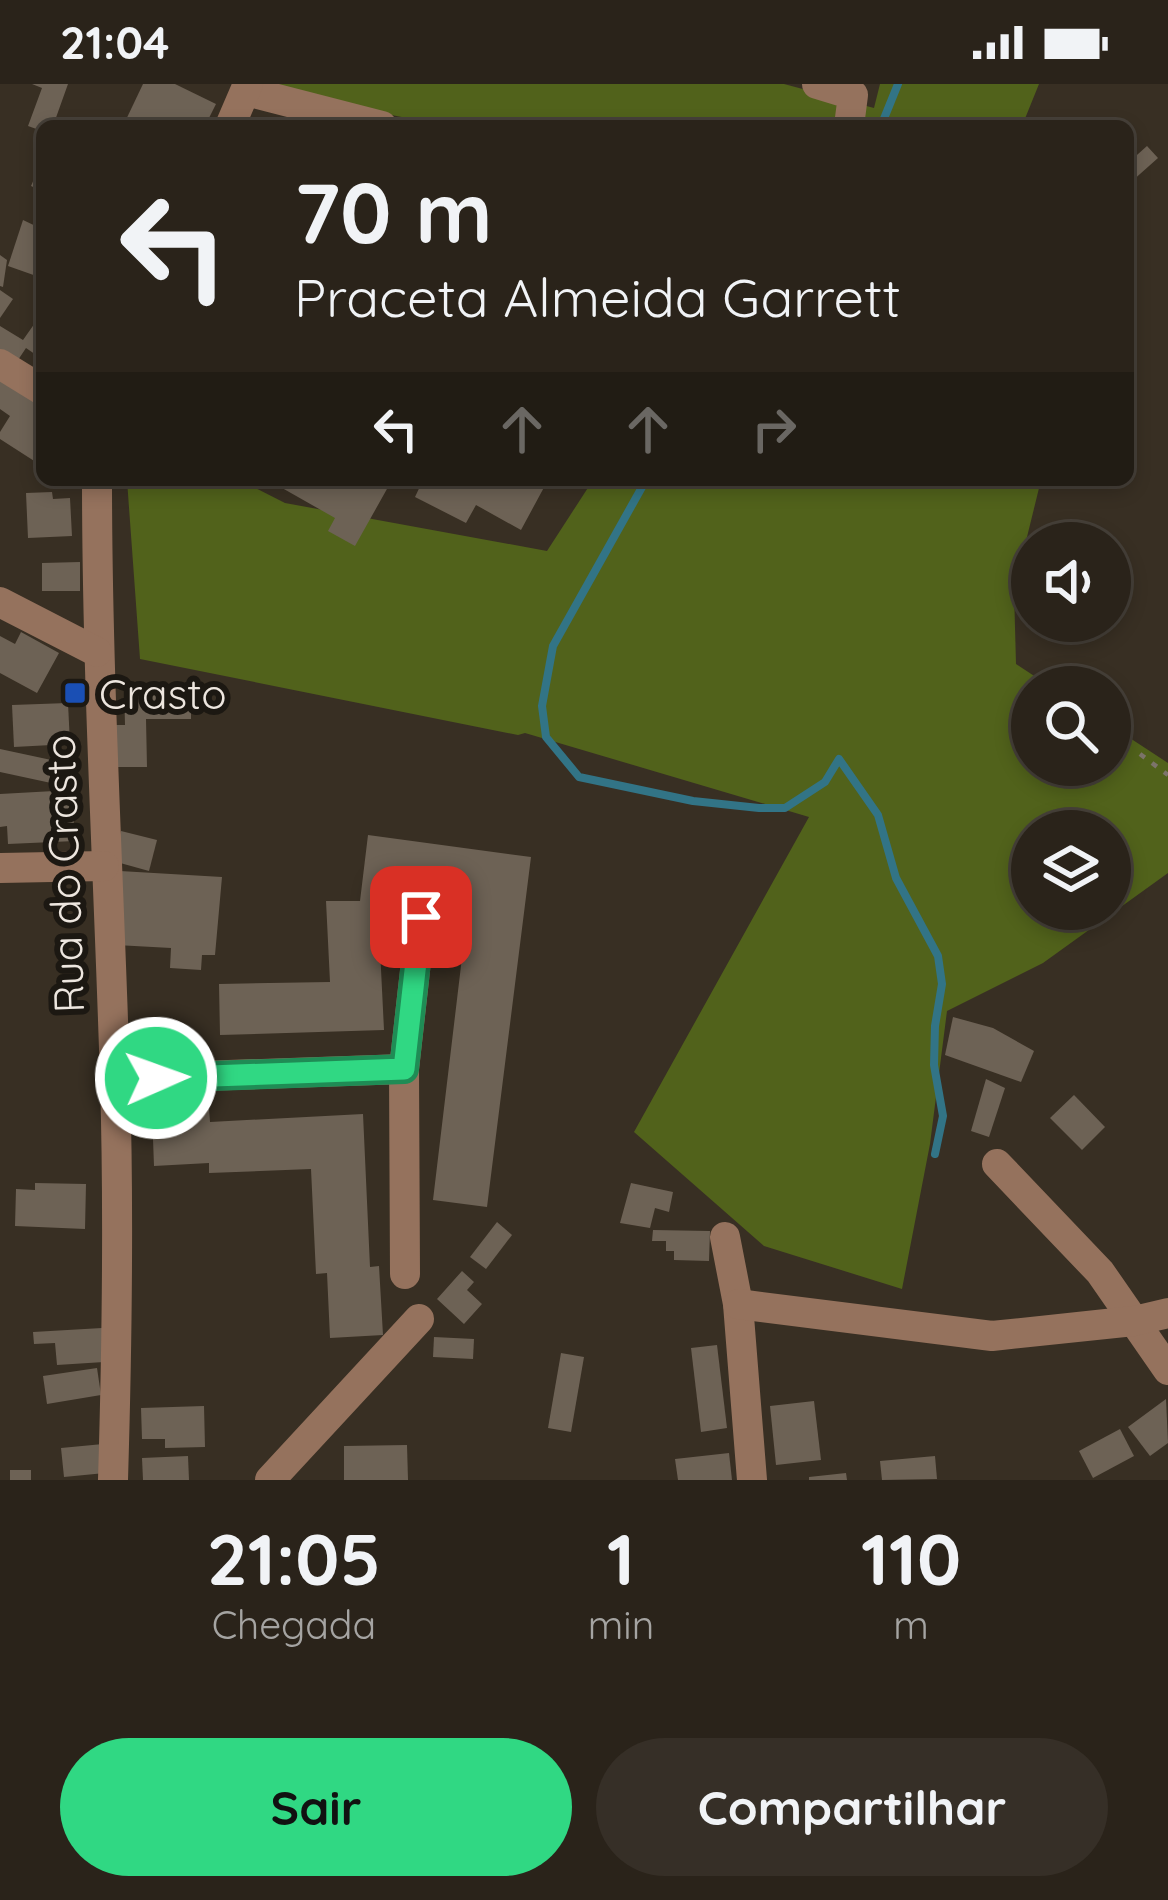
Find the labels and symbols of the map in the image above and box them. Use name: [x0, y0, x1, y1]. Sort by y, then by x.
place label: Crasto: [99, 667, 227, 720]
marker: Crasto: [62, 680, 88, 706]
street label: Rua do Crasto: [33, 734, 95, 1014]
pin: [370, 866, 472, 968]
position arrow: [93, 1015, 219, 1141]

